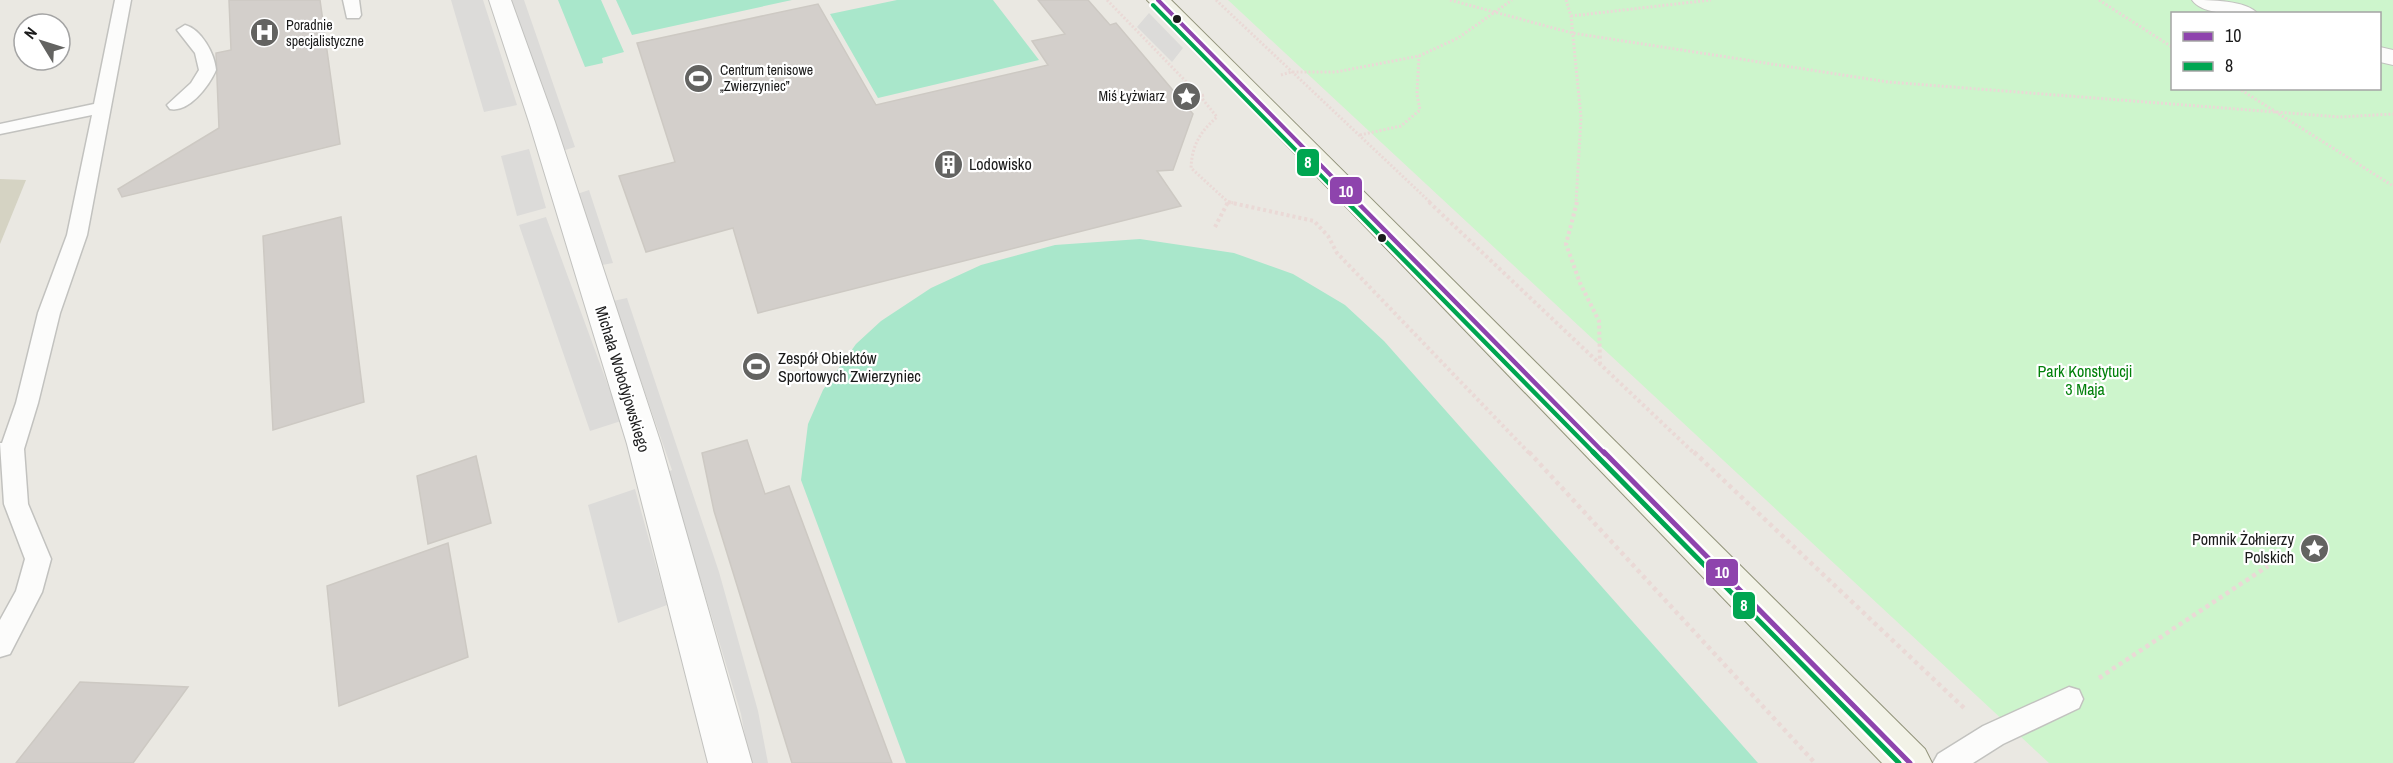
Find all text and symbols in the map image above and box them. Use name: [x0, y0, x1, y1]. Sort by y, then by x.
north arrow: [12, 12, 72, 72]
legend: [2171, 12, 2381, 90]
unlabelled marker: [1171, 13, 1183, 25]
place label: Poradnie specjalistyczne: [286, 16, 364, 50]
hospital icon: Poradnie specjalistyczne: [249, 17, 281, 49]
text: N: [19, 22, 42, 43]
text: 10: [2225, 23, 2241, 48]
text: 8: [2225, 53, 2233, 78]
place label: Centrum tenisowe „Zwierzyniec”: [720, 61, 813, 95]
sports icon: Centrum tenisowe „Zwierzyniec”: [683, 62, 715, 94]
place icon: Miś Łyżwiarz: [1170, 80, 1202, 112]
place label: Miś Łyżwiarz: [1098, 87, 1165, 105]
building icon: Lodowisko: [932, 148, 964, 180]
line badge: 8: [1296, 148, 1320, 177]
text: 8: [1304, 151, 1312, 173]
place label: Lodowisko: [969, 153, 1032, 175]
line badge: 10: [1329, 176, 1363, 205]
text: 10: [1339, 180, 1353, 202]
unlabelled marker: [1376, 232, 1388, 244]
street label: Michała Wołodyjowskiego: [590, 303, 656, 455]
place label: Zespół Obiektów Sportowych Zwierzyniec: [778, 347, 921, 387]
sports icon: Zespół Obiektów Sportowych Zwierzyniec: [741, 351, 773, 383]
park label: Park Konstytucji 3 Maja: [2038, 360, 2132, 400]
place label: Pomnik Żołnierzy Polskich: [2192, 528, 2294, 568]
place icon: Pomnik Żołnierzy Polskich: [2299, 532, 2331, 564]
line badge: 10: [1705, 558, 1739, 587]
text: 10: [1715, 561, 1729, 583]
line badge: 8: [1732, 591, 1756, 620]
text: 8: [1740, 594, 1748, 616]

